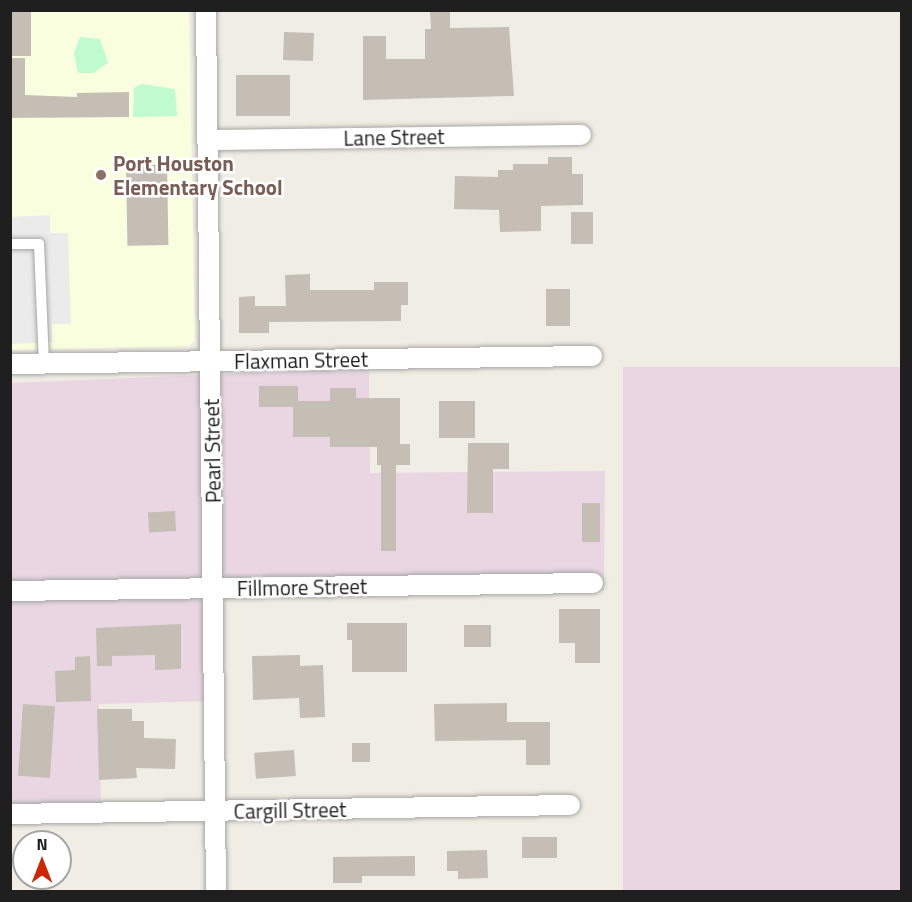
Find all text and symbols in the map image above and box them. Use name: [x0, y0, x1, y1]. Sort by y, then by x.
street label: Lane Street: [343, 124, 445, 150]
place label: Port Houston Elementary School: [113, 150, 283, 200]
marker: Port Houston Elementary School: [94, 168, 108, 182]
street label: Flaxman Street: [234, 346, 368, 374]
street label: Pearl Street: [198, 399, 226, 503]
street label: Fillmore Street: [237, 573, 367, 601]
street label: Cargill Street: [233, 796, 347, 824]
north arrow: [12, 830, 72, 890]
text: N: [36, 832, 48, 856]

